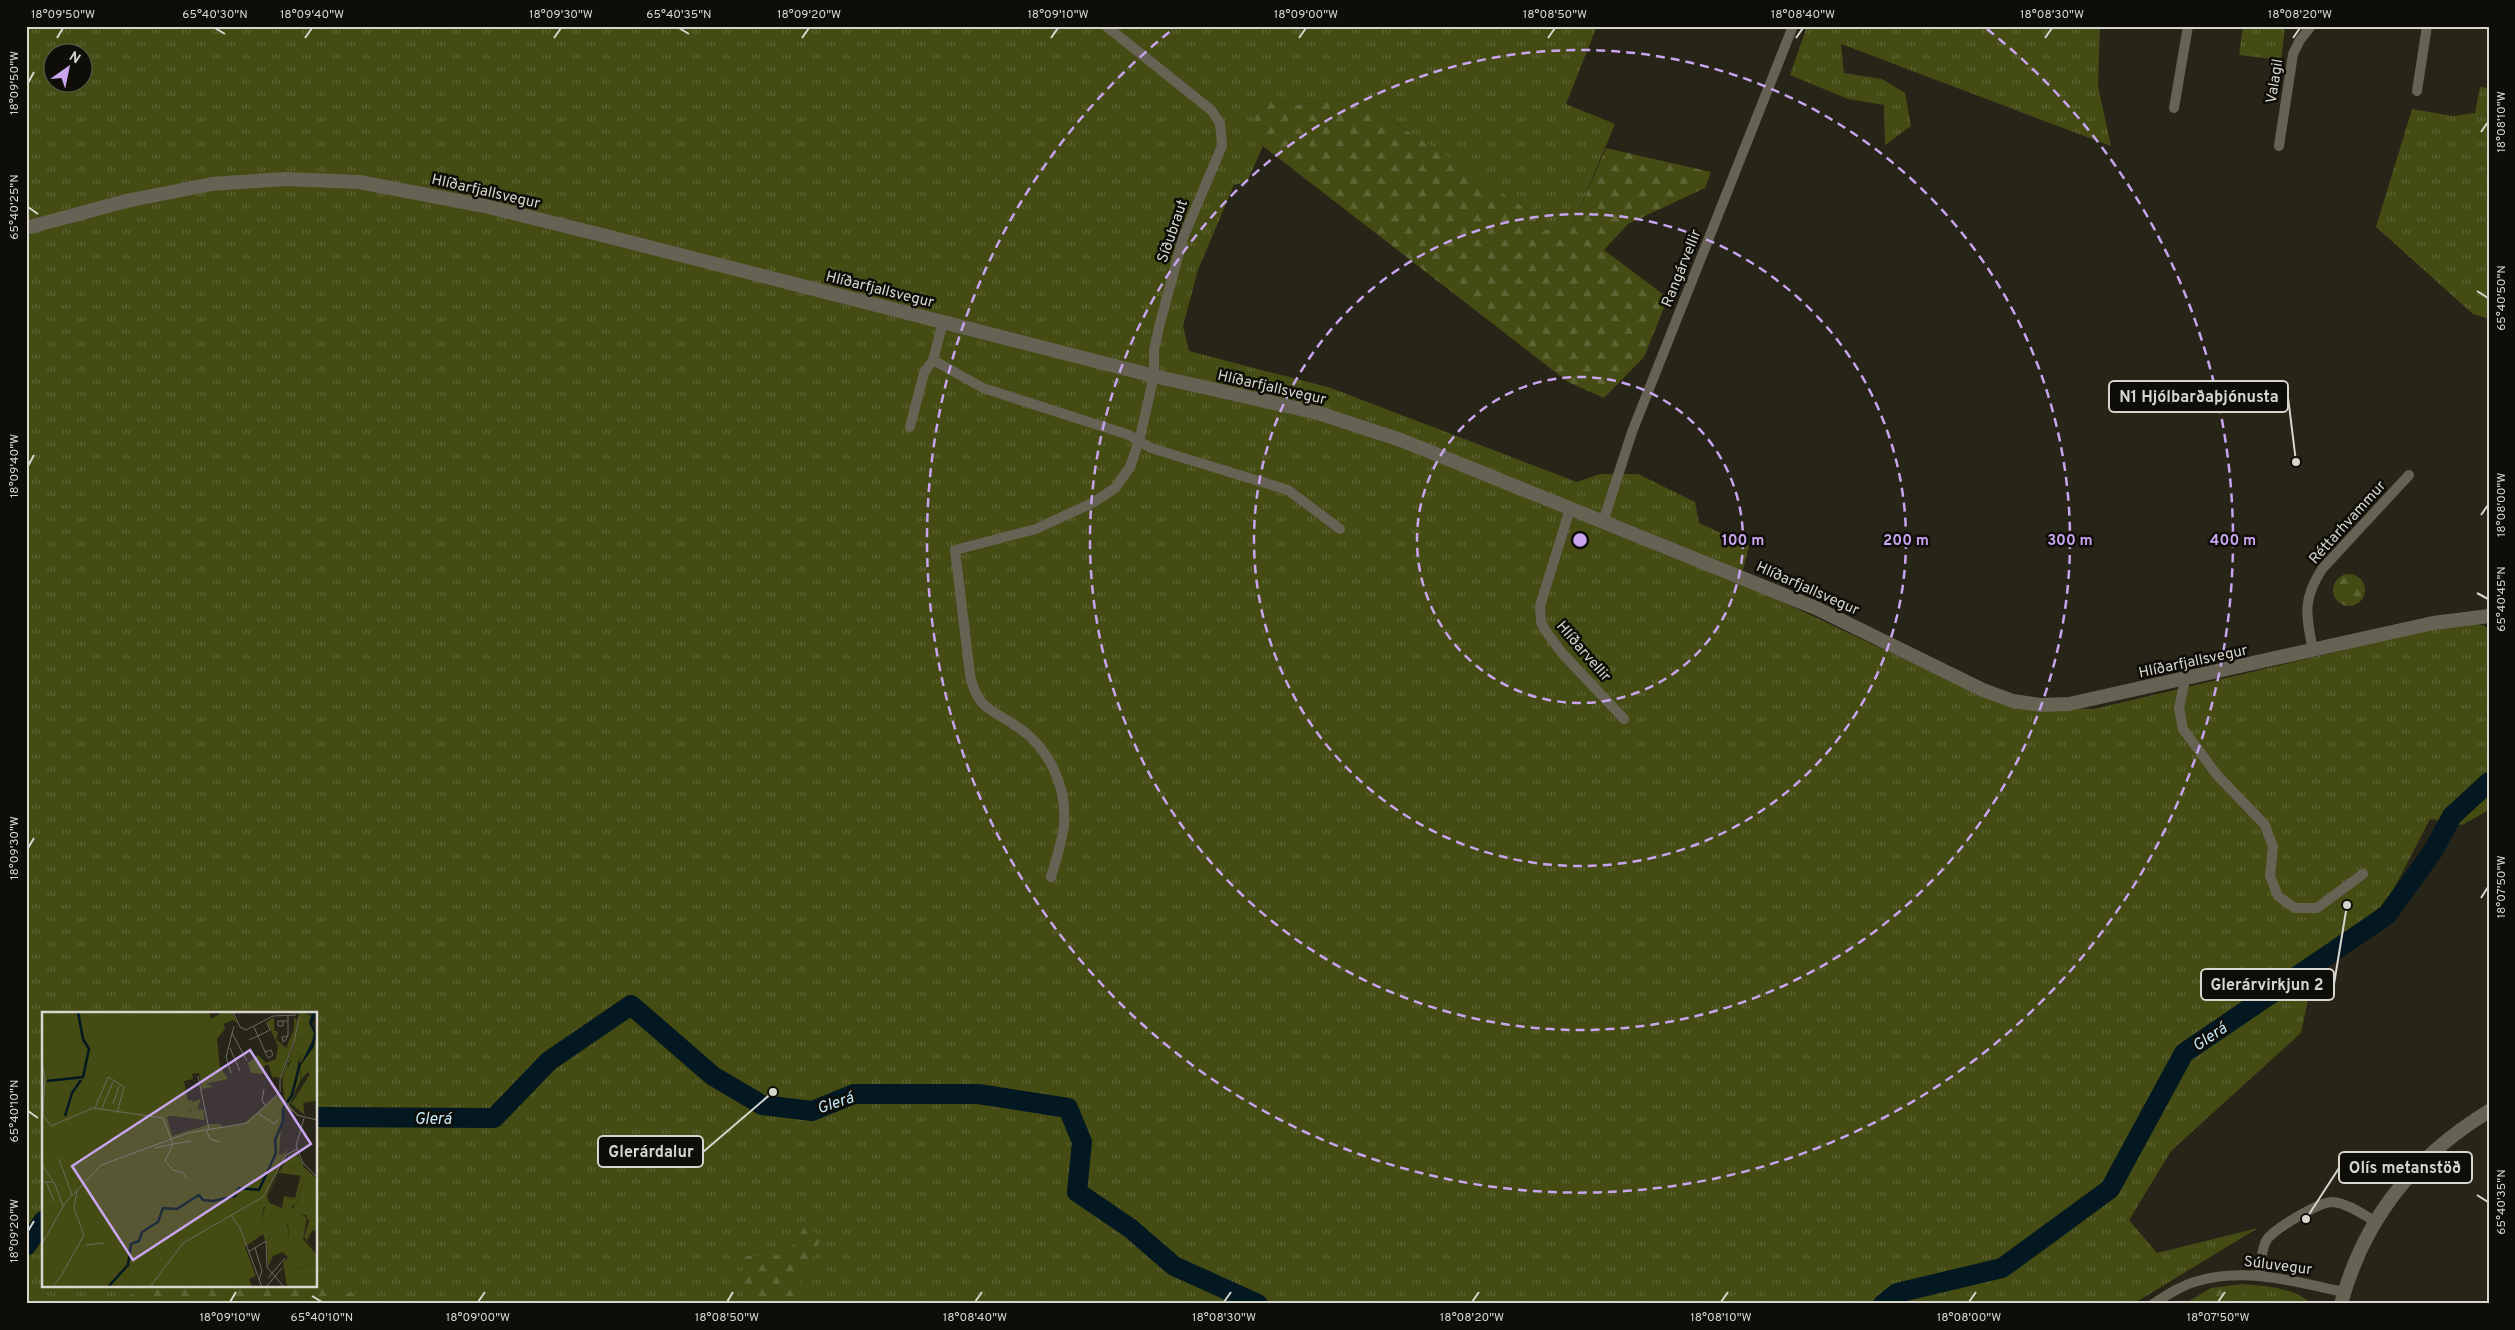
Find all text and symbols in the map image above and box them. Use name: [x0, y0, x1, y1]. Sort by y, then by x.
text: 18°09'50"W: [31, 7, 95, 23]
text: 65°40'30"N: [182, 7, 248, 23]
text: 18°09'40"W: [280, 7, 344, 23]
text: 18°09'30"W: [529, 7, 593, 23]
text: 65°40'35"N: [646, 7, 712, 23]
text: 18°09'20"W: [777, 7, 841, 23]
text: 18°09'10"W: [1027, 7, 1089, 23]
text: 18°09'00"W: [1274, 7, 1338, 23]
text: 18°08'50"W: [1523, 7, 1587, 23]
text: 18°08'40"W: [1771, 7, 1835, 23]
text: 18°08'30"W: [2020, 7, 2084, 23]
text: 18°08'20"W: [2268, 7, 2332, 23]
north arrow: [42, 42, 92, 92]
text: N: [65, 48, 83, 68]
text: 18°09'50"W: [7, 51, 23, 115]
street label: Valagil: [2263, 58, 2288, 105]
text: 18°08'10"W: [2494, 91, 2510, 153]
street label: Hlíðarfjallsvegur: [429, 171, 542, 214]
text: 65°40'25"N: [7, 174, 23, 240]
street label: Síðubraut: [1154, 197, 1193, 266]
street label: Rangárvellir: [1658, 227, 1707, 310]
text: 65°40'50"N: [2494, 265, 2510, 331]
street label: Hlíðarfjallsvegur: [824, 268, 936, 313]
street label: Hlíðarfjallsvegur: [1215, 367, 1328, 410]
callout: N1 Hjólbarðaþjónusta: [2109, 381, 2288, 412]
text: N1 Hjólbarðaþjónusta: [2119, 388, 2279, 408]
text: 18°09'40"W: [7, 434, 23, 498]
text: 18°08'00"W: [2494, 473, 2510, 537]
street label: Réttarhvammur: [2305, 477, 2391, 569]
centre of rings: [1571, 531, 1589, 549]
text: 100 m: [1722, 532, 1764, 551]
text: 200 m: [1883, 532, 1929, 551]
text: 300 m: [2047, 532, 2093, 551]
text: 400 m: [2210, 532, 2256, 551]
street label: Hlíðarfjallsvegur: [1753, 558, 1862, 621]
text: 65°40'45"N: [2494, 566, 2510, 632]
street label: Hlíðarvellir: [1551, 618, 1614, 686]
street label: Hlíðarfjallsvegur: [2137, 642, 2250, 683]
text: 18°09'30"W: [7, 816, 23, 880]
text: 18°07'50"W: [2494, 856, 2510, 918]
callout: Glerárvirkjun 2: [2201, 969, 2334, 1000]
text: Glerárvirkjun 2: [2210, 976, 2324, 996]
inset map: [42, 1012, 318, 1288]
water label: Glerá: [2189, 1018, 2233, 1056]
text: 65°40'10"N: [7, 1080, 23, 1142]
water label: Glerá: [815, 1088, 858, 1119]
water label: Glerá: [414, 1110, 453, 1130]
callout: Glerárdalur: [598, 1136, 703, 1167]
text: Glerárdalur: [608, 1143, 694, 1163]
callout: Olís metanstöð: [2339, 1152, 2472, 1183]
text: Olís metanstöð: [2349, 1159, 2461, 1179]
text: 65°40'35"N: [2494, 1169, 2510, 1235]
text: 18°09'20"W: [7, 1199, 23, 1263]
street label: Súluvegur: [2243, 1253, 2313, 1280]
text: 18°09'10"W: [199, 1310, 261, 1326]
text: 65°40'10"N: [291, 1310, 353, 1326]
text: 18°09'00"W: [446, 1310, 510, 1326]
text: 18°08'50"W: [695, 1310, 759, 1326]
text: 18°08'40"W: [943, 1310, 1007, 1326]
text: 18°08'30"W: [1192, 1310, 1256, 1326]
text: 18°08'20"W: [1440, 1310, 1504, 1326]
text: 18°08'10"W: [1690, 1310, 1752, 1326]
text: 18°08'00"W: [1937, 1310, 2001, 1326]
text: 18°07'50"W: [2187, 1310, 2249, 1326]

